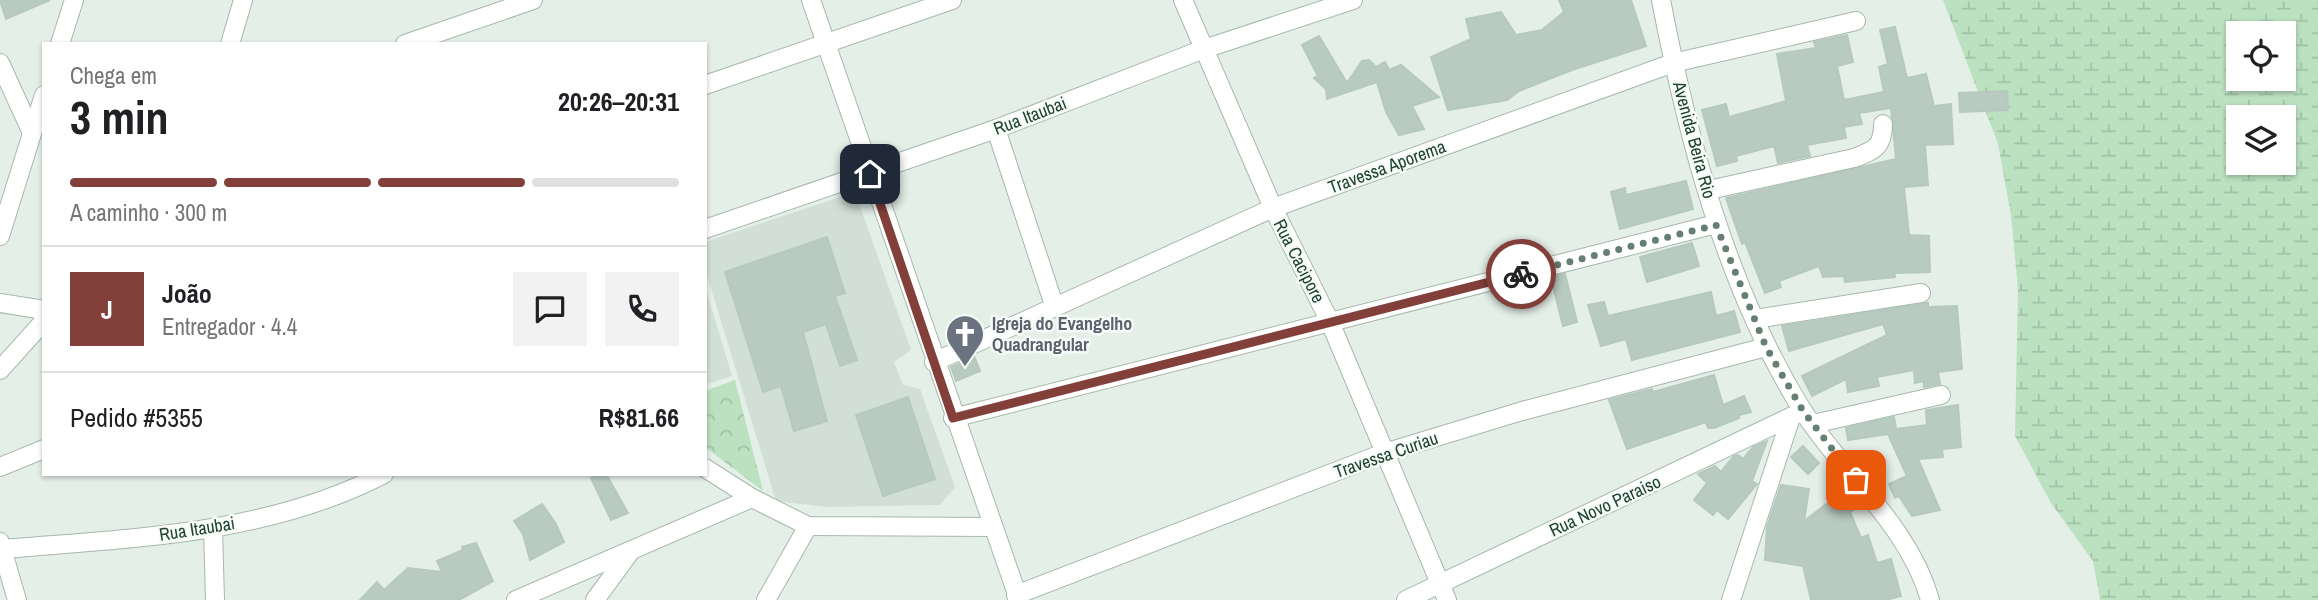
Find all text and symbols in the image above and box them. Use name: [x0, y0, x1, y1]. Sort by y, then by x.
map controls: [2226, 21, 2296, 175]
button: locate: [2226, 21, 2296, 91]
text: Chega em: [70, 60, 157, 91]
street label: Avenida Beira Rio: [1667, 78, 1722, 201]
text: 20:26–20:31: [558, 84, 679, 119]
text: 3 min: [70, 86, 169, 148]
street label: Rua Itaubai: [990, 90, 1070, 141]
button: layers: [2226, 105, 2296, 175]
street label: Travessa Aporema: [1325, 134, 1449, 199]
pin: [840, 144, 900, 204]
icon: home: [851, 155, 889, 193]
text: A caminho · 300 m: [70, 197, 227, 228]
street label: Rua Cacipore: [1268, 215, 1331, 307]
courier: [1486, 239, 1556, 309]
icon: bike: [1502, 255, 1540, 293]
button: chat: [513, 272, 587, 346]
button: phone: [605, 272, 679, 346]
text: João: [162, 276, 212, 311]
text: J: [101, 292, 113, 327]
text: Entregador · 4.4: [162, 311, 297, 342]
place label: Igreja do Evangelho Quadrangular: [992, 311, 1132, 357]
church icon: Igreja do Evangelho Quadrangular: [944, 313, 986, 368]
text: Pedido #5355: [70, 400, 203, 435]
text: R$81.66: [598, 400, 679, 435]
street label: Travessa Curiau: [1330, 425, 1441, 484]
pin: [1826, 450, 1886, 510]
icon: bag: [1837, 461, 1875, 499]
street label: Rua Novo Paraiso: [1545, 469, 1665, 542]
street label: Rua Itaubai: [157, 510, 237, 547]

